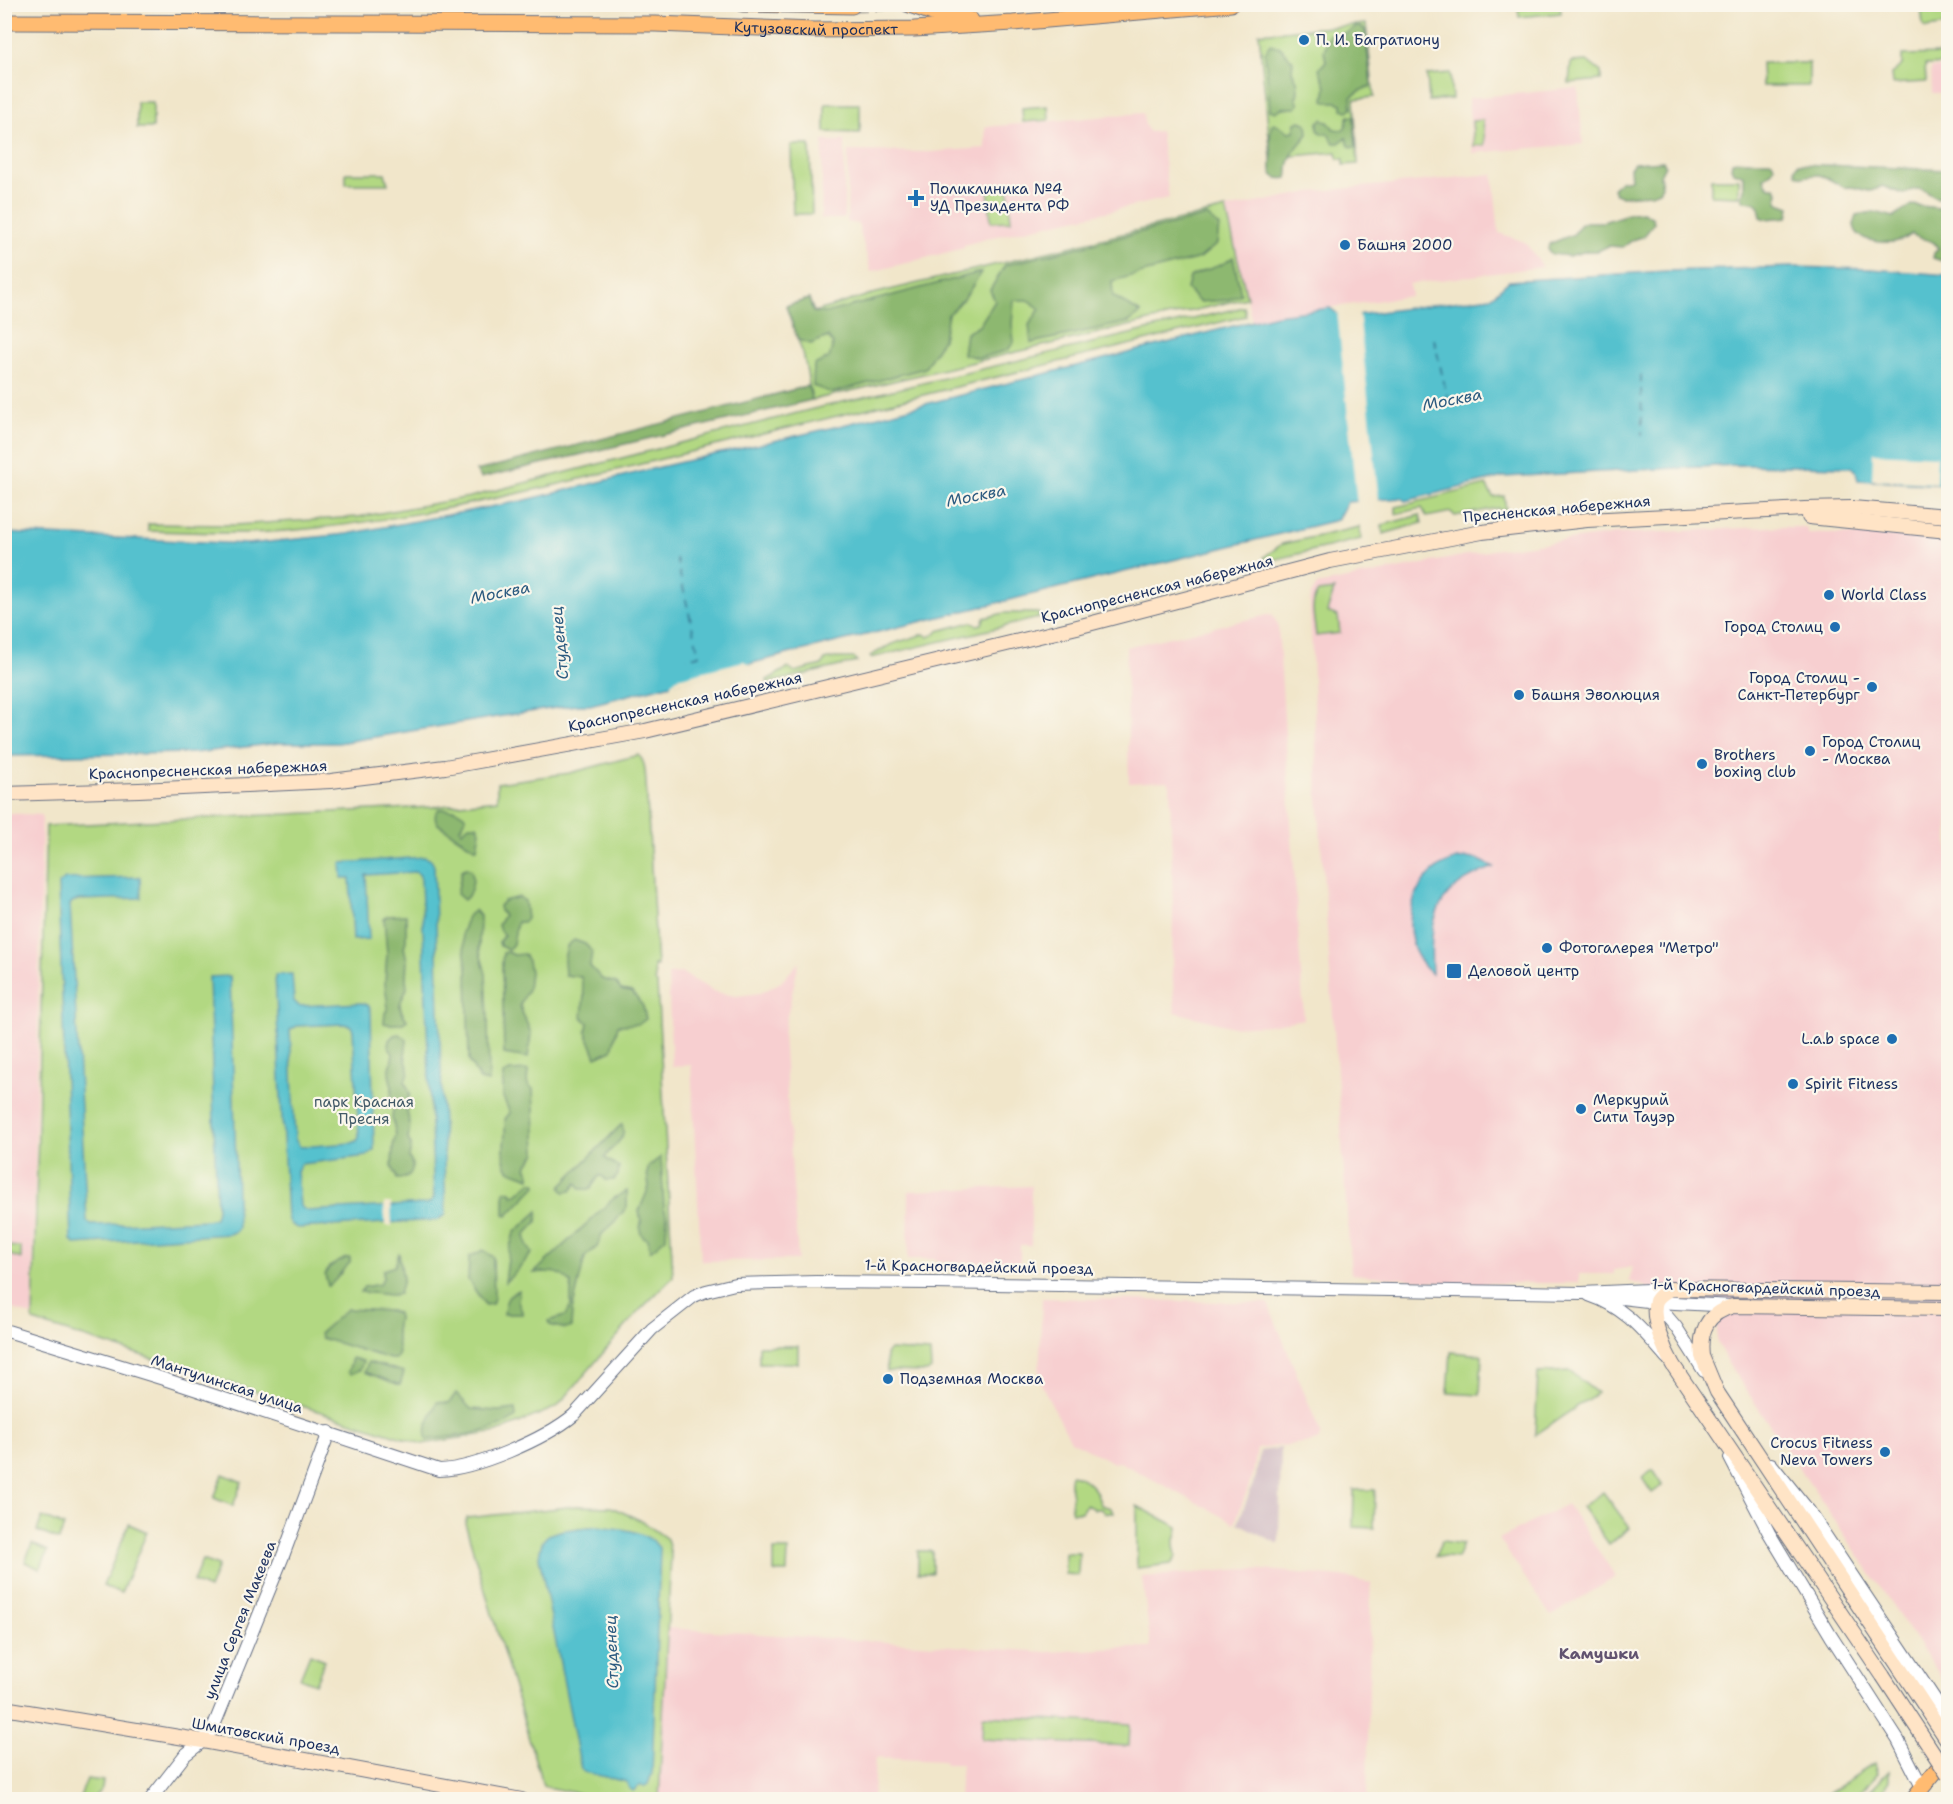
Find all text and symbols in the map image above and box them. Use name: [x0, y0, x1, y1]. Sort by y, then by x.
street label: Кутузовский проспект: [734, 17, 898, 40]
place label: П. И. Багратиону: [1316, 30, 1440, 50]
marker: П. И. Багратиону: [1297, 33, 1311, 47]
place label: Поликлиника №4 УД Президента РФ: [930, 179, 1069, 216]
marker: Поликлиника №4 УД Президента РФ: [907, 189, 925, 207]
place label: Башня 2000: [1357, 235, 1453, 255]
marker: Башня 2000: [1338, 238, 1352, 252]
water label: Москва: [1421, 383, 1484, 416]
water label: Москва: [945, 479, 1008, 512]
street label: Пресненская набережная: [1463, 491, 1651, 527]
street label: Краснопресненская набережная: [1039, 550, 1275, 628]
water label: Москва: [469, 576, 532, 609]
place label: World Class: [1841, 585, 1927, 605]
marker: World Class: [1822, 588, 1836, 602]
water label: Студенец: [546, 605, 573, 681]
place label: Город Столиц: [1724, 617, 1823, 637]
marker: Город Столиц: [1828, 620, 1842, 634]
street label: Краснопресненская набережная: [566, 667, 804, 737]
place label: Город Столиц - Санкт-Петербург: [1738, 668, 1860, 705]
marker: Город Столиц - Санкт-Петербург: [1865, 680, 1879, 694]
place label: Башня Эволюция: [1531, 685, 1660, 705]
marker: Башня Эволюция: [1512, 688, 1526, 702]
place label: Город Столиц - Москва: [1822, 732, 1921, 769]
marker: Город Столиц - Москва: [1803, 744, 1817, 758]
place label: Brothers boxing club: [1714, 745, 1796, 782]
street label: Краснопресненская набережная: [88, 756, 328, 784]
marker: Brothers boxing club: [1695, 757, 1709, 771]
place label: Фотогалерея "Метро": [1559, 938, 1719, 958]
marker: Фотогалерея "Метро": [1540, 941, 1554, 955]
place label: Деловой центр: [1468, 961, 1579, 981]
marker: Деловой центр: [1445, 962, 1463, 980]
place label: L.a.b space: [1801, 1029, 1880, 1049]
marker: L.a.b space: [1885, 1032, 1899, 1046]
place label: Spirit Fitness: [1805, 1074, 1898, 1094]
marker: Spirit Fitness: [1786, 1077, 1800, 1091]
place label: Меркурий Сити Тауэр: [1593, 1090, 1675, 1127]
park label: парк Красная Пресня: [314, 1092, 414, 1129]
marker: Меркурий Сити Тауэр: [1574, 1102, 1588, 1116]
street label: 1-й Красногвардейский проезд: [864, 1255, 1094, 1279]
street label: 1-й Красногвардейский проезд: [1651, 1274, 1881, 1302]
street label: Мантулинская улица: [148, 1350, 306, 1418]
place label: Подземная Москва: [900, 1369, 1044, 1389]
marker: Подземная Москва: [881, 1372, 895, 1386]
place label: Crocus Fitness Neva Towers: [1770, 1433, 1873, 1470]
marker: Crocus Fitness Neva Towers: [1878, 1445, 1892, 1459]
street label: улица Сергея Макеева: [199, 1537, 281, 1702]
water label: Студенец: [600, 1615, 623, 1689]
district label: Камушки: [1559, 1643, 1639, 1664]
street label: Шмитовский проезд: [190, 1713, 342, 1759]

